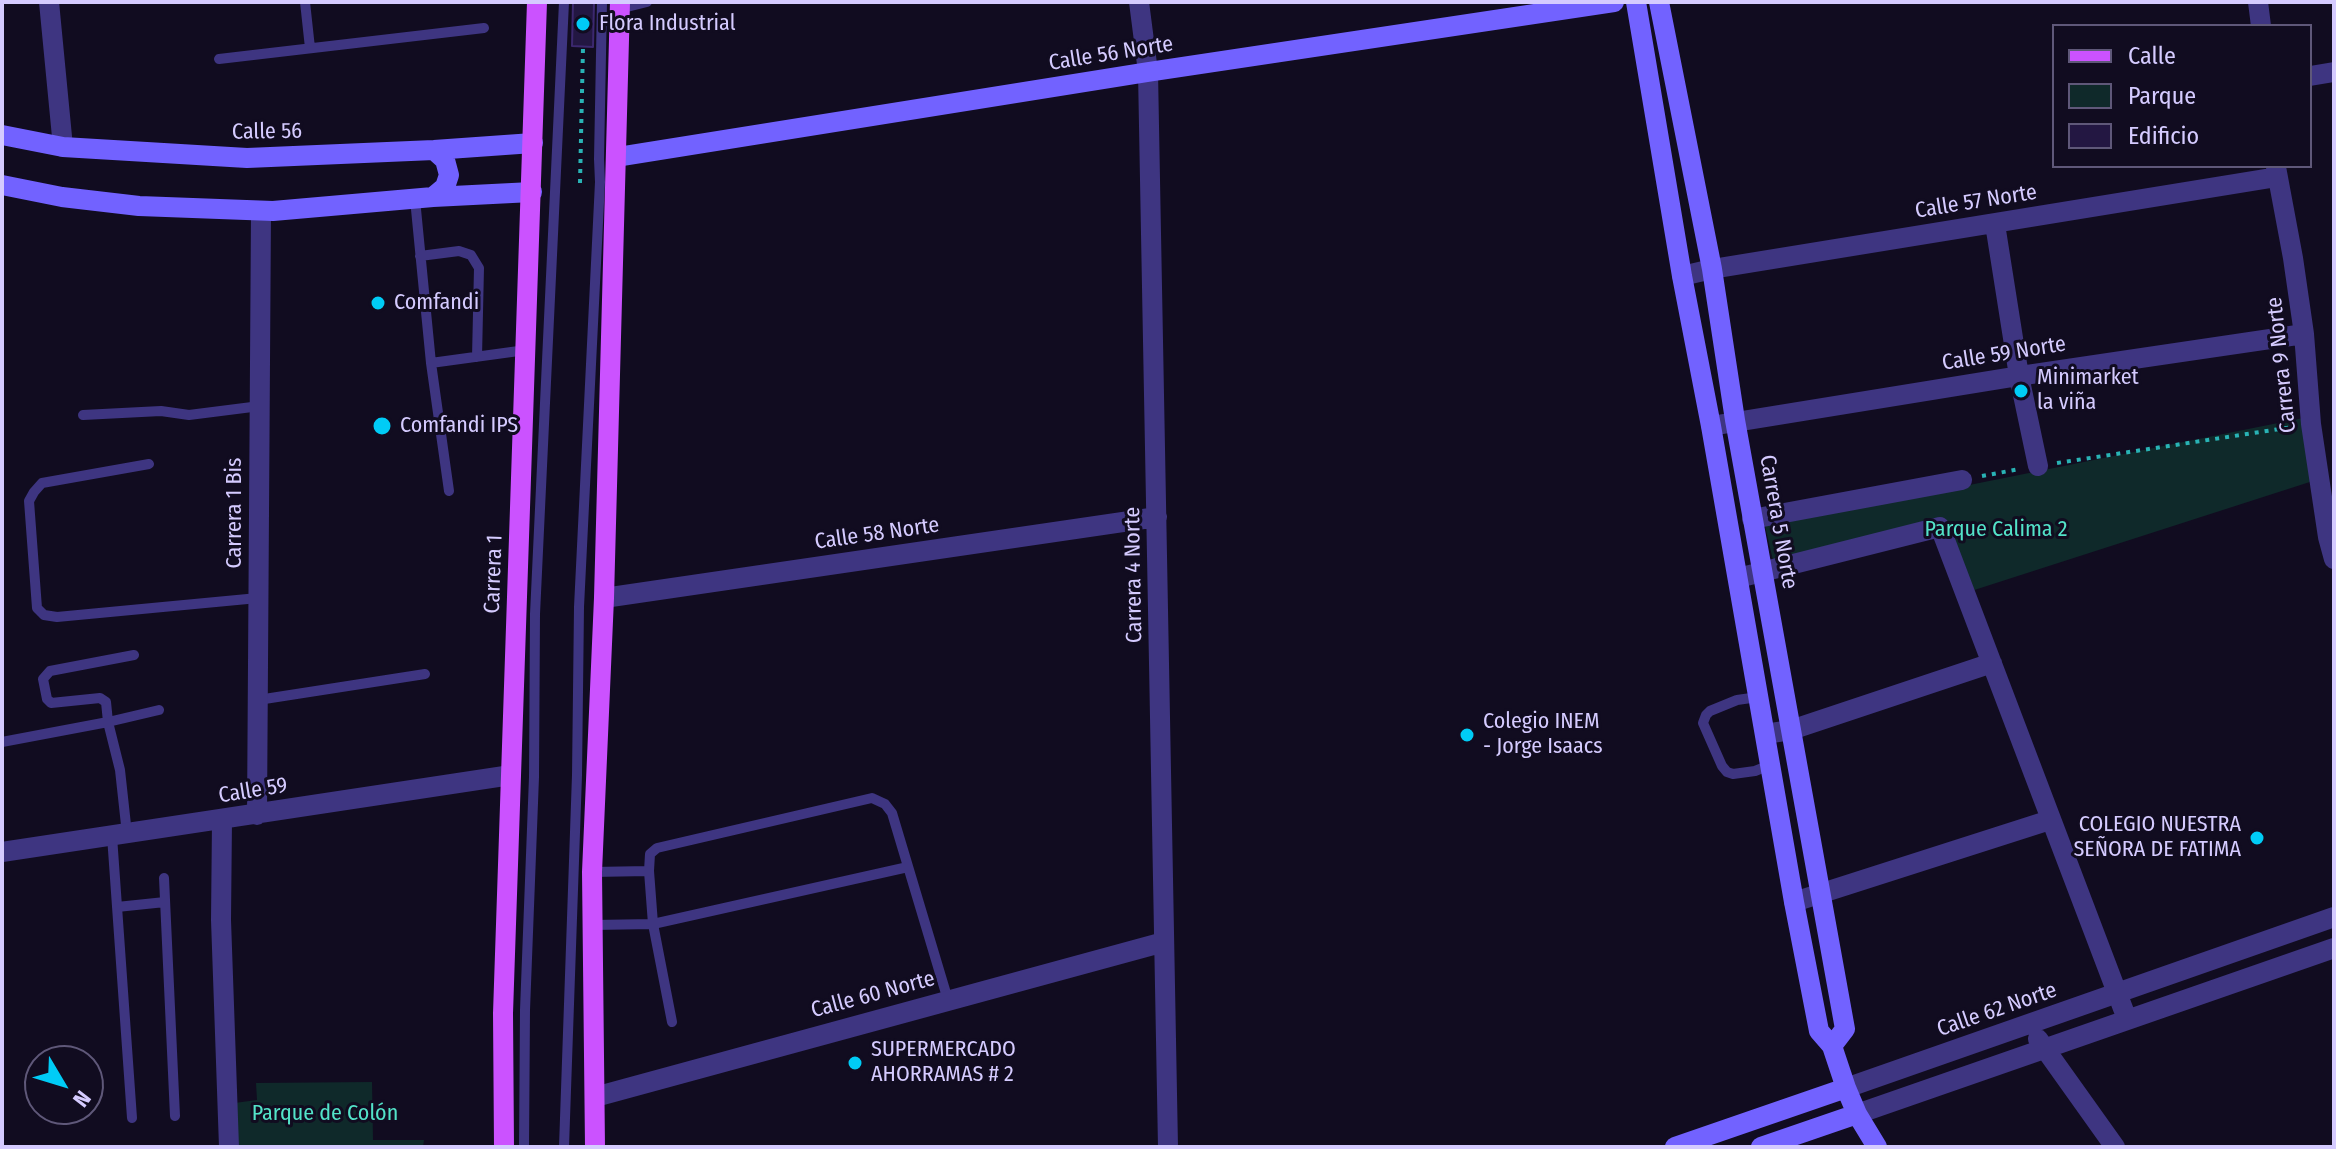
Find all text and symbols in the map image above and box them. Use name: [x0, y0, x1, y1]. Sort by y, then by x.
place label: Flora Industrial: [599, 11, 735, 37]
marker: Flora Industrial: [574, 15, 592, 33]
legend: [2052, 24, 2312, 168]
street label: Calle 56 Norte: [1047, 31, 1175, 77]
text: Calle: [2128, 42, 2176, 70]
text: Parque: [2128, 82, 2196, 110]
street label: Calle 56: [232, 118, 302, 146]
text: Edificio: [2128, 122, 2199, 150]
street label: Calle 57 Norte: [1913, 179, 2039, 225]
place label: Comfandi: [394, 290, 479, 316]
marker: Comfandi: [369, 294, 387, 312]
street label: Carrera 9 Norte: [2262, 296, 2302, 434]
street label: Calle 59 Norte: [1940, 331, 2068, 377]
place label: Minimarket la viña: [2037, 365, 2139, 416]
marker: Minimarket la viña: [2012, 382, 2030, 400]
place label: Comfandi IPS: [400, 413, 518, 439]
marker: Comfandi IPS: [371, 415, 393, 437]
street label: Carrera 5 Norte: [1753, 453, 1803, 591]
street label: Carrera 1 Bis: [222, 457, 248, 569]
street label: Carrera 4 Norte: [1120, 507, 1148, 643]
street label: Calle 58 Norte: [813, 512, 941, 556]
park label: Parque Calima 2: [1925, 517, 2067, 543]
street label: Carrera 1: [479, 534, 509, 614]
place label: Colegio INEM - Jorge Isaacs: [1483, 709, 1603, 760]
marker: Colegio INEM - Jorge Isaacs: [1458, 726, 1476, 744]
street label: Calle 59: [217, 773, 289, 809]
place label: COLEGIO NUESTRA SEÑORA DE FATIMA: [2073, 812, 2241, 864]
marker: COLEGIO NUESTRA SEÑORA DE FATIMA: [2248, 829, 2266, 847]
street label: Calle 60 Norte: [808, 966, 938, 1024]
street label: Calle 62 Norte: [1934, 977, 2060, 1043]
place label: SUPERMERCADO AHORRAMAS # 2: [871, 1037, 1016, 1088]
north arrow: [24, 1045, 104, 1125]
marker: SUPERMERCADO AHORRAMAS # 2: [846, 1054, 864, 1072]
text: N: [67, 1085, 96, 1112]
park label: Parque de Colón: [252, 1101, 398, 1127]

